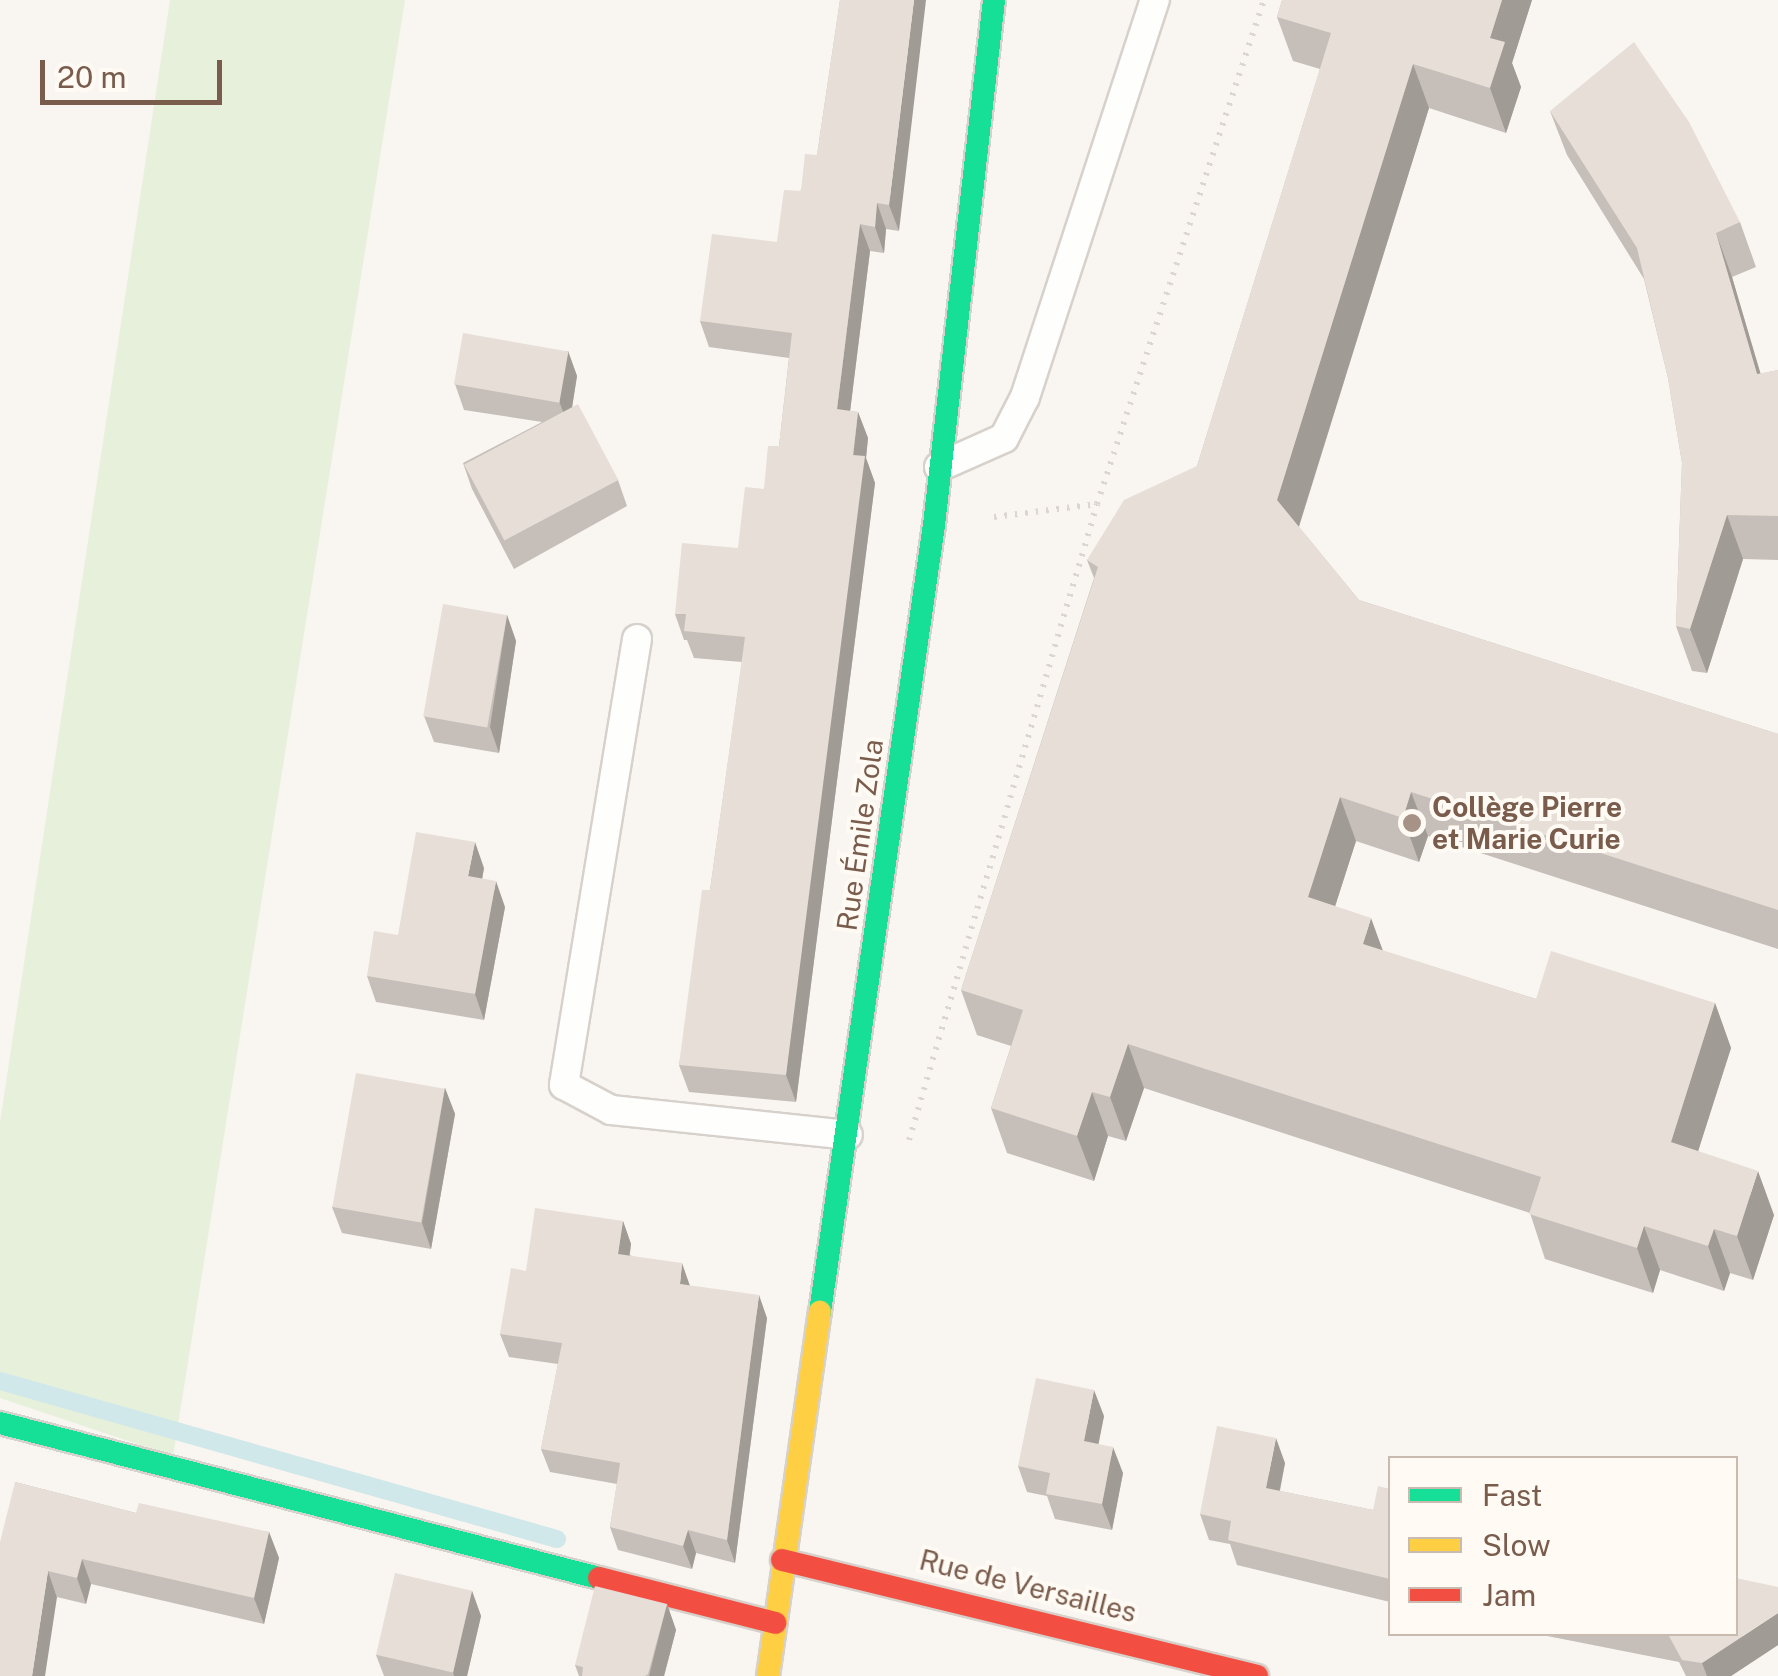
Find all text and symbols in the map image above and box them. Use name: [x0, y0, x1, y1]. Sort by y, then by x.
scale bar: [45, 40, 228, 102]
text: 20 m: [57, 59, 126, 95]
street label: Rue Émile Zola: [830, 737, 890, 933]
place label: Collège Pierre et Marie Curie: [1432, 790, 1622, 856]
marker: Collège Pierre et Marie Curie: [1401, 812, 1423, 834]
legend: [1388, 1456, 1738, 1636]
text: Fast: [1482, 1477, 1542, 1513]
text: Slow: [1482, 1527, 1551, 1563]
street label: Rue de Versailles: [915, 1543, 1141, 1629]
text: Jam: [1482, 1577, 1536, 1613]

